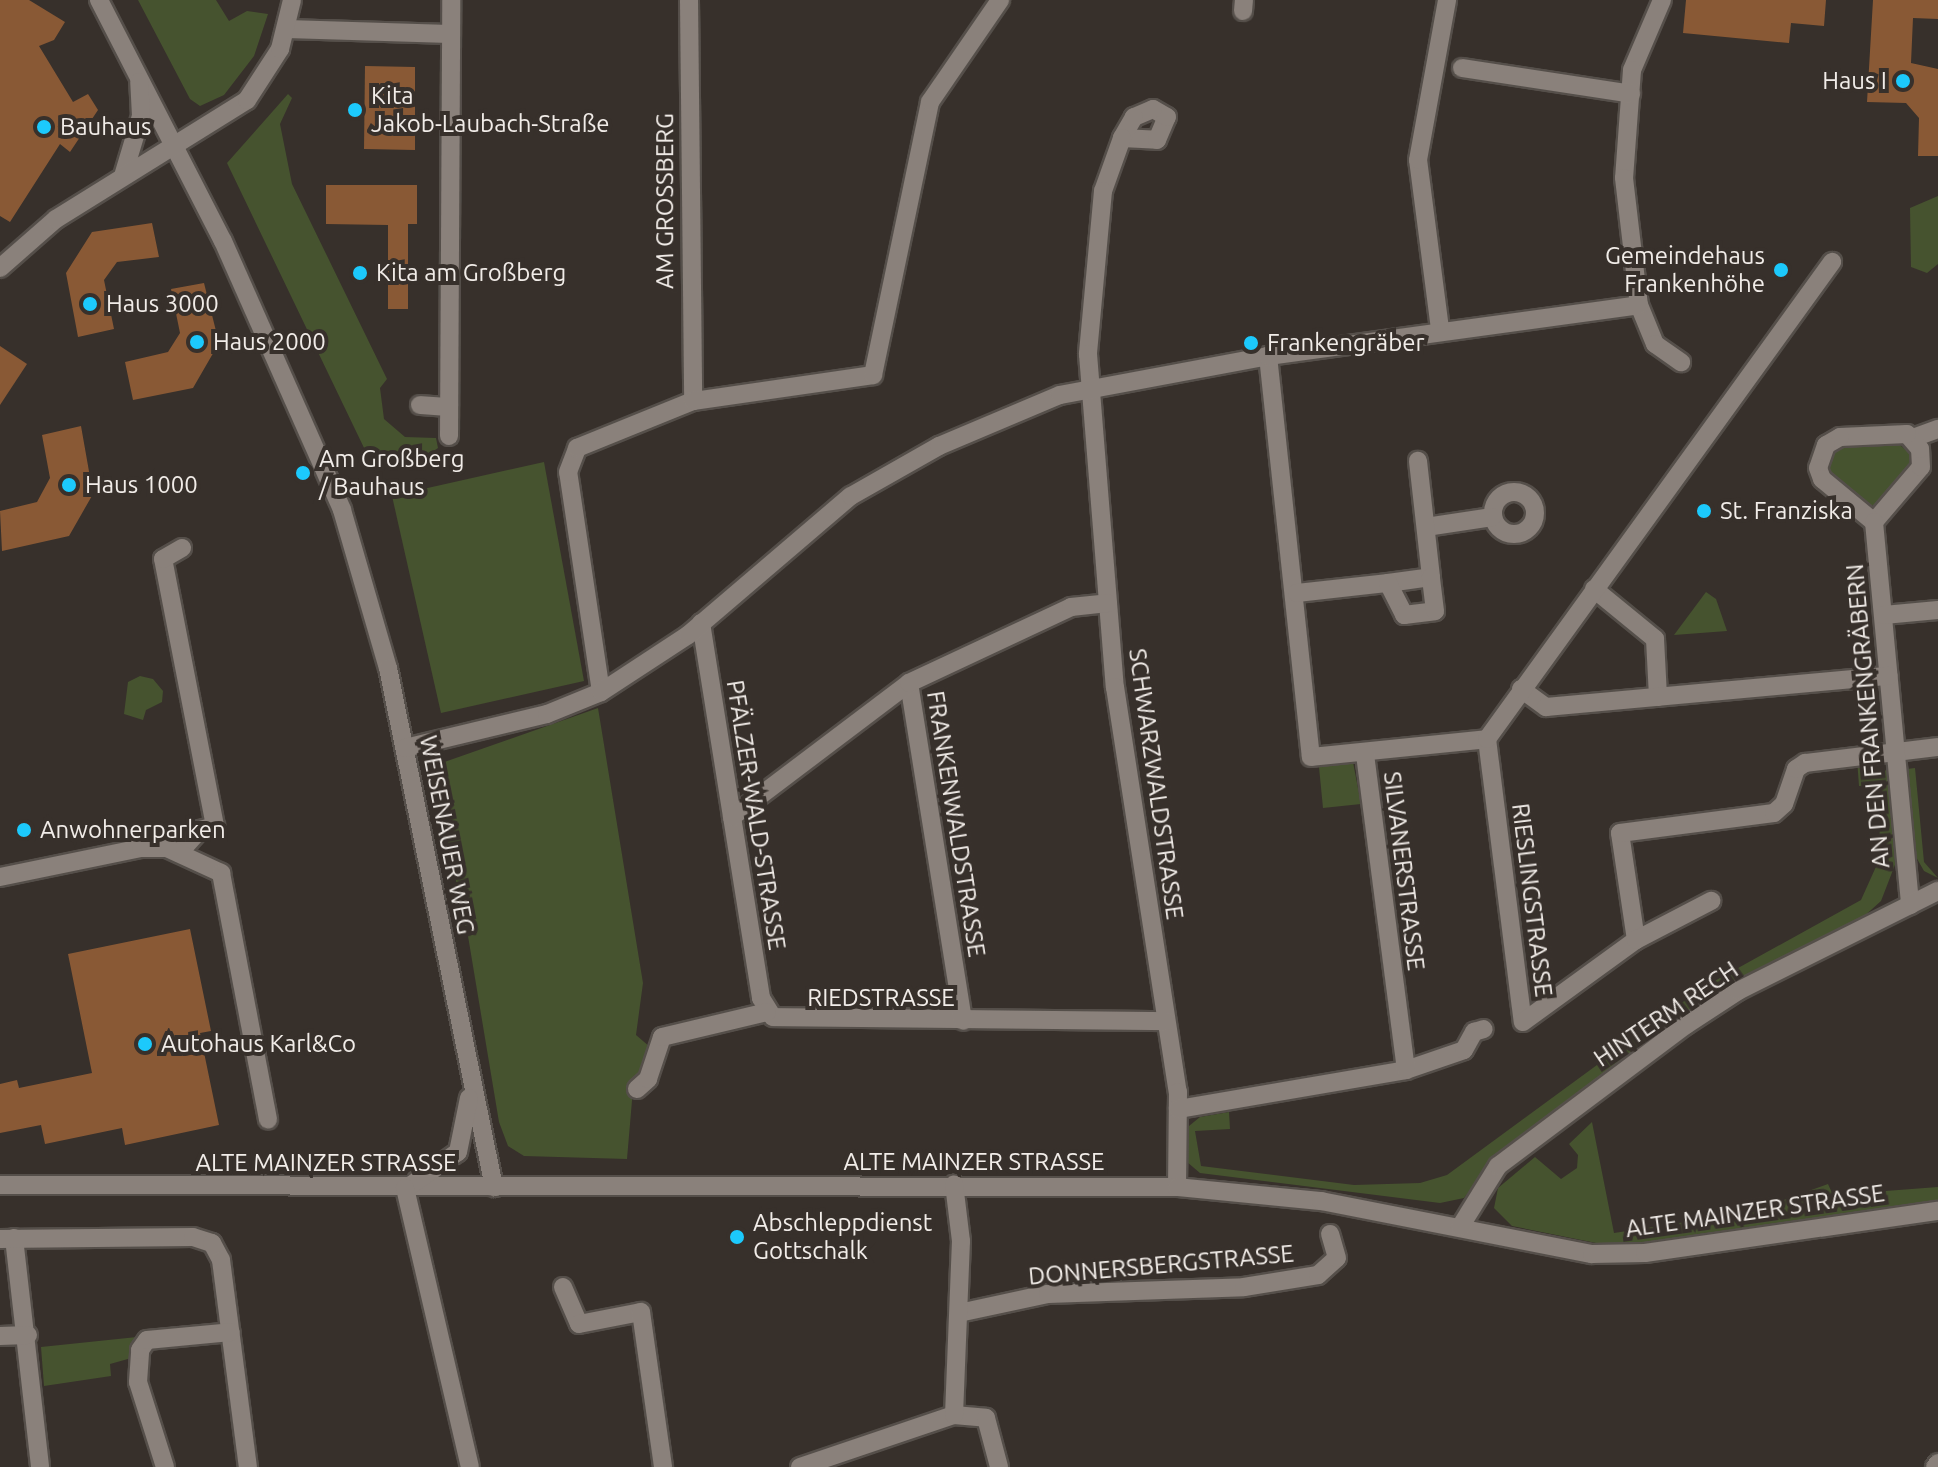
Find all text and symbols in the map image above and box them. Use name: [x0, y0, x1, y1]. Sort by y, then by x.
place label: Haus I: [1822, 67, 1887, 95]
marker: Haus I: [1894, 72, 1912, 90]
place label: Kita Jakob-Laubach-Straße: [371, 82, 609, 138]
marker: Kita Jakob-Laubach-Straße: [346, 101, 364, 119]
place label: Bauhaus: [60, 113, 151, 141]
street label: AM GROSSBERG: [651, 113, 679, 289]
marker: Bauhaus: [35, 118, 53, 136]
place label: Gemeindehaus Frankenhöhe: [1605, 242, 1765, 298]
place label: Kita am Großberg: [376, 259, 566, 287]
marker: Gemeindehaus Frankenhöhe: [1772, 261, 1790, 279]
marker: Kita am Großberg: [351, 264, 369, 282]
place label: Haus 3000: [106, 290, 219, 318]
marker: Haus 3000: [81, 295, 99, 313]
place label: Haus 2000: [213, 328, 326, 356]
place label: Frankengräber: [1267, 329, 1425, 357]
marker: Haus 2000: [188, 333, 206, 351]
marker: Frankengräber: [1242, 334, 1260, 352]
place label: Am Großberg / Bauhaus: [319, 445, 464, 501]
marker: Am Großberg / Bauhaus: [294, 464, 312, 482]
place label: Haus 1000: [85, 471, 198, 499]
marker: Haus 1000: [60, 476, 78, 494]
place label: St. Franziska: [1720, 497, 1853, 525]
marker: St. Franziska: [1695, 502, 1713, 520]
street label: AN DEN FRANKENGRÄBERN: [1840, 563, 1896, 869]
street label: SCHWARZWALDSTRASSE: [1123, 647, 1189, 921]
street label: PFÄLZER-WALD-STRASSE: [720, 678, 792, 952]
street label: FRANKENWALDSTRASSE: [921, 689, 991, 959]
street label: WEISENAUER WEG: [414, 733, 480, 937]
street label: SILVANERSTRASSE: [1378, 770, 1430, 972]
street label: RIESLINGSTRASSE: [1506, 802, 1558, 998]
place label: Anwohnerparken: [40, 816, 226, 844]
marker: Anwohnerparken: [15, 821, 33, 839]
street label: HINTERM RECH: [1588, 955, 1744, 1073]
street label: RIEDSTRASSE: [807, 984, 955, 1012]
place label: Autohaus Karl&Co: [161, 1030, 356, 1058]
marker: Autohaus Karl&Co: [136, 1035, 154, 1053]
street label: ALTE MAINZER STRASSE: [843, 1148, 1105, 1176]
street label: ALTE MAINZER STRASSE: [195, 1149, 457, 1177]
street label: ALTE MAINZER STRASSE: [1624, 1179, 1886, 1243]
place label: Abschleppdienst Gottschalk: [753, 1209, 932, 1265]
marker: Abschleppdienst Gottschalk: [728, 1228, 746, 1246]
street label: DONNERSBERGSTRASSE: [1027, 1239, 1295, 1291]

